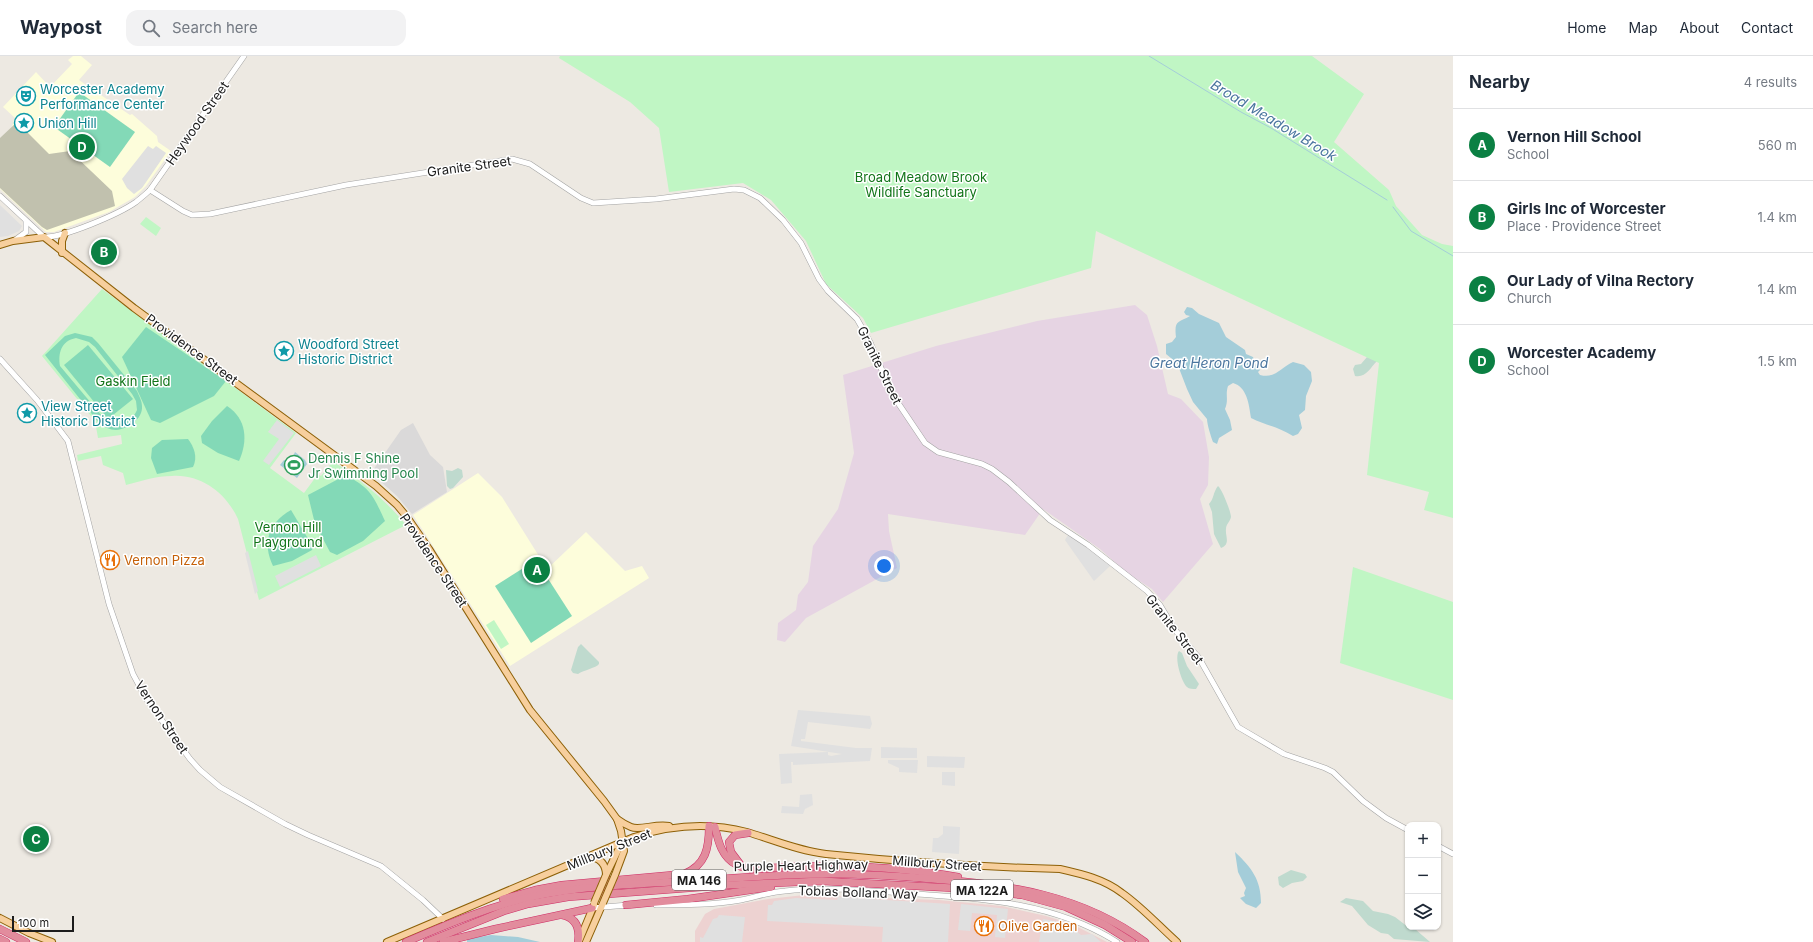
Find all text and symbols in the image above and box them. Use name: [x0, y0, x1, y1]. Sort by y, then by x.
search box: [126, 10, 406, 46]
text: Waypost: [20, 16, 102, 39]
icon: search: [140, 17, 162, 39]
text: Search here: [172, 18, 258, 37]
text: Home: [1567, 19, 1606, 36]
text: Map: [1628, 19, 1658, 36]
text: About: [1680, 19, 1719, 36]
text: Contact: [1741, 19, 1793, 36]
text: Nearby: [1469, 72, 1530, 92]
text: 4 results: [1744, 74, 1797, 90]
water label: Broad Meadow Brook: [1208, 76, 1340, 164]
street label: Heywood Street: [162, 78, 232, 168]
place label: Worcester Academy Performance Center: [40, 81, 165, 112]
theatre icon: Worcester Academy Performance Center: [15, 85, 37, 107]
place icon: Union Hill: [13, 112, 35, 134]
place label: Union Hill: [38, 115, 97, 131]
text: Vernon Hill School: [1507, 127, 1641, 146]
pin: D: [69, 132, 95, 162]
text: A: [1477, 137, 1487, 153]
text: 560 m: [1758, 137, 1797, 153]
text: School: [1507, 146, 1549, 162]
street label: Granite Street: [426, 152, 512, 180]
park label: Broad Meadow Brook Wildlife Sanctuary: [855, 169, 987, 200]
text: Girls Inc of Worcester: [1507, 199, 1666, 218]
text: B: [1478, 209, 1486, 225]
text: 1.4 km: [1757, 209, 1797, 225]
text: Place · Providence Street: [1507, 218, 1661, 234]
pin: B: [91, 237, 117, 267]
text: Our Lady of Vilna Rectory: [1507, 271, 1694, 290]
text: C: [1477, 281, 1487, 297]
text: 1.4 km: [1757, 281, 1797, 297]
text: Church: [1507, 290, 1552, 306]
street label: Providence Street: [143, 310, 241, 388]
street label: Granite Street: [854, 323, 906, 407]
place label: Woodford Street Historic District: [298, 336, 399, 367]
place icon: Woodford Street Historic District: [273, 340, 295, 362]
text: Worcester Academy: [1507, 343, 1656, 362]
text: D: [1477, 353, 1487, 369]
text: 1.5 km: [1758, 353, 1797, 369]
water label: Great Heron Pond: [1150, 354, 1269, 371]
text: School: [1507, 362, 1549, 378]
park label: Gaskin Field: [96, 373, 171, 389]
place label: View Street Historic District: [41, 398, 136, 429]
place icon: View Street Historic District: [16, 402, 38, 424]
place label: Dennis F Shine Jr Swimming Pool: [308, 450, 418, 481]
sports icon: Dennis F Shine Jr Swimming Pool: [283, 454, 305, 476]
street label: Providence Street: [397, 510, 471, 610]
park label: Vernon Hill Playground: [253, 519, 323, 550]
restaurant icon: Vernon Pizza: [99, 549, 121, 571]
place label: Vernon Pizza: [124, 552, 205, 568]
pin: A: [524, 555, 550, 585]
your location: [874, 556, 894, 576]
street label: Granite Street: [1143, 591, 1207, 667]
street label: Vernon Street: [132, 678, 192, 756]
map controls: [1405, 822, 1441, 930]
button: +: [1405, 822, 1441, 858]
pin: C: [23, 824, 49, 854]
street label: Millbury Street: [564, 825, 654, 873]
street label: Millbury Street: [892, 852, 982, 874]
street label: Purple Heart Highway: [734, 856, 868, 874]
button: −: [1405, 858, 1441, 894]
road number: MA 146: [672, 870, 726, 890]
road number: MA 122A: [951, 880, 1013, 900]
street label: Tobias Bolland Way: [798, 882, 918, 902]
button: layers: [1405, 894, 1441, 930]
scale bar: [12, 914, 74, 933]
restaurant icon: Olive Garden: [973, 915, 995, 937]
text: 100 m: [18, 916, 49, 930]
place label: Olive Garden: [998, 918, 1077, 934]

